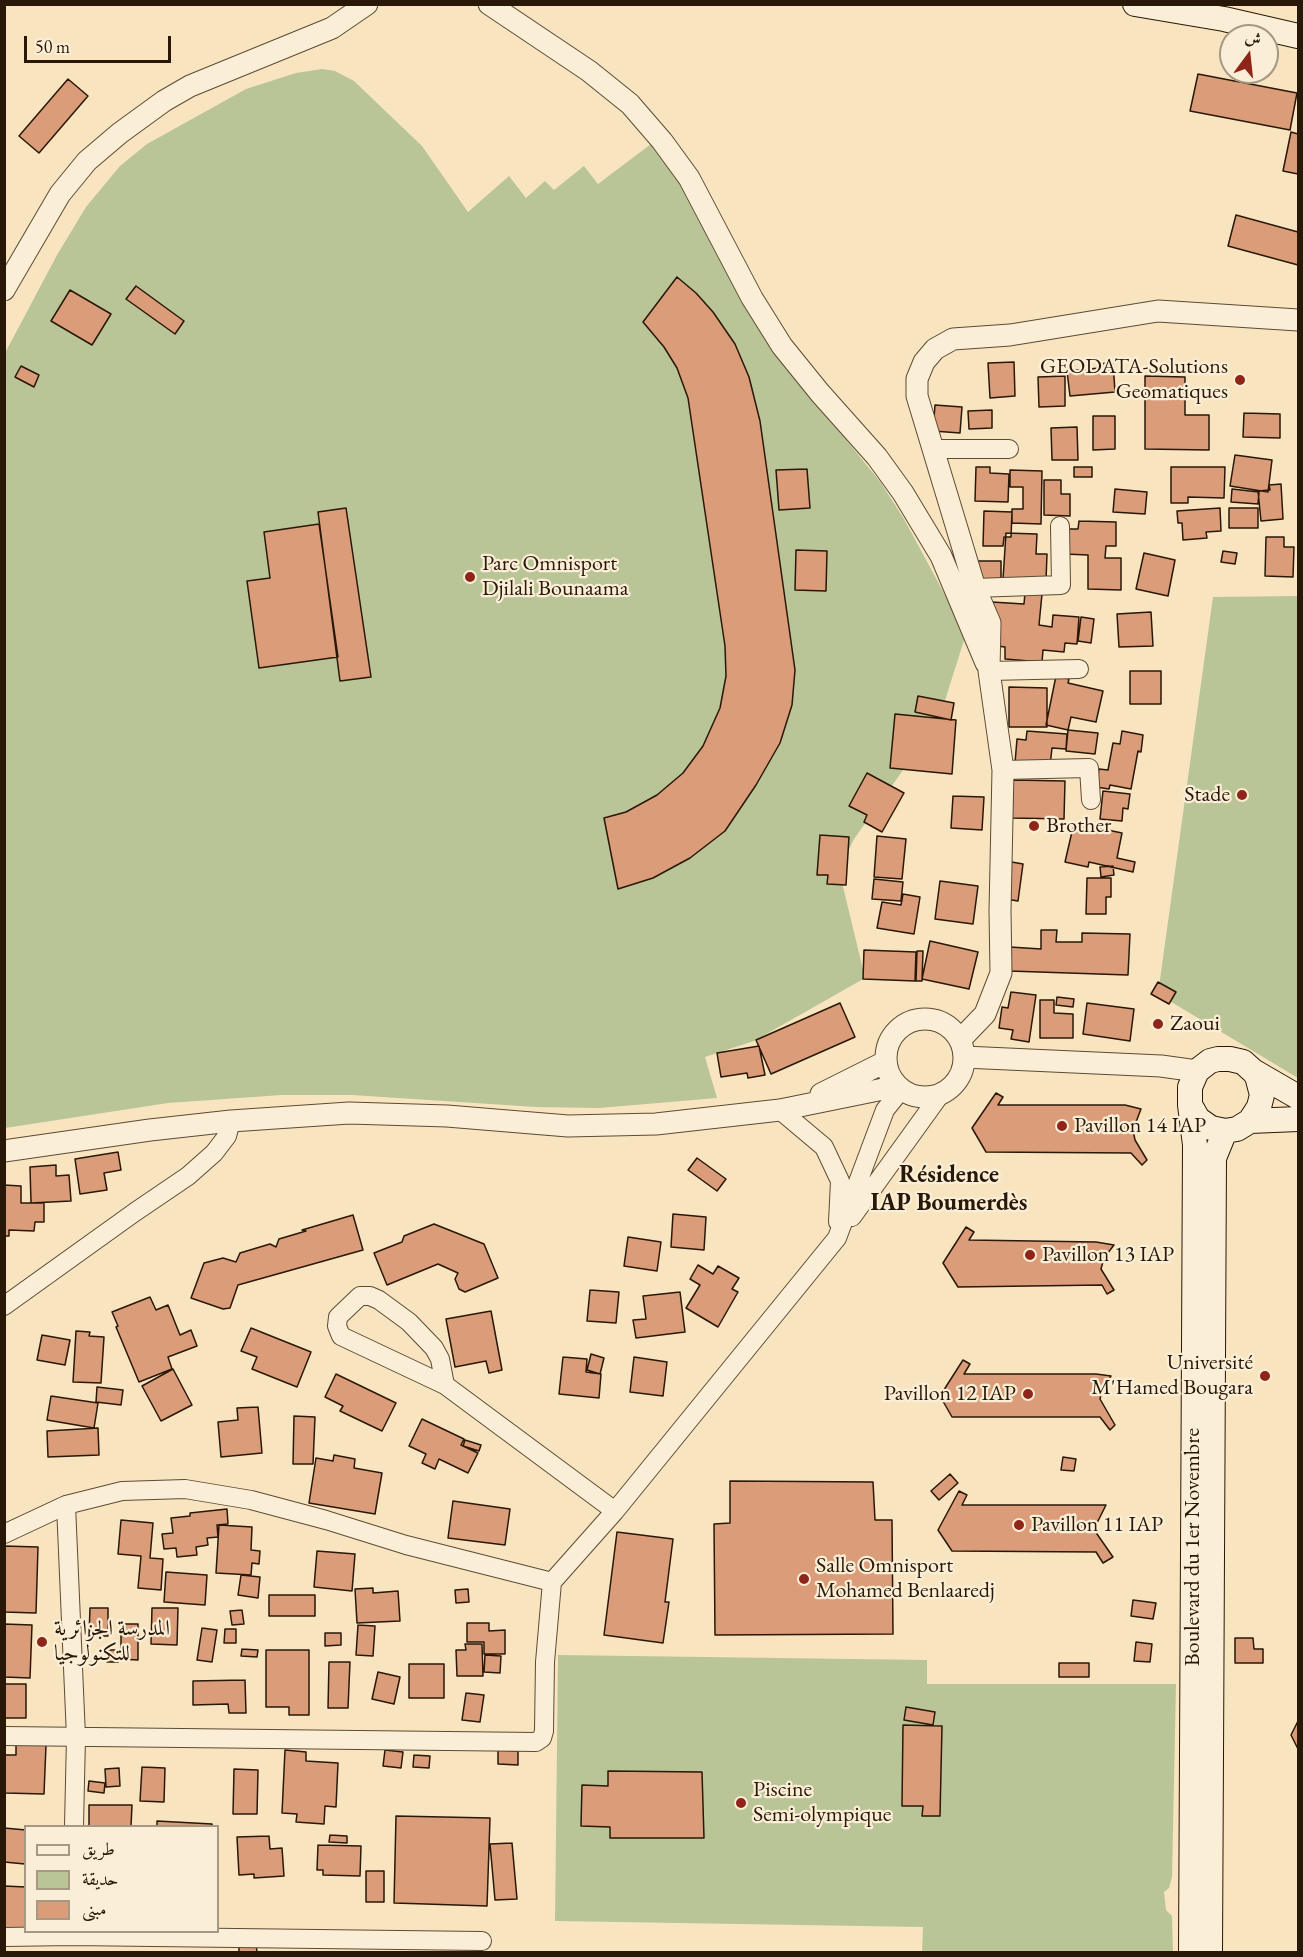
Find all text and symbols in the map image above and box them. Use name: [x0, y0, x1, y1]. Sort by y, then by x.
scale bar: [27, 24, 174, 62]
north arrow: [1219, 24, 1279, 84]
text: ش: [1243, 26, 1264, 50]
text: 50 m: [35, 35, 70, 58]
place label: GEODATA-Solutions Geomatiques: [1040, 354, 1228, 406]
marker: GEODATA-Solutions Geomatiques: [1233, 373, 1247, 387]
place label: Parc Omnisport Djilali Bounaama: [482, 551, 629, 602]
marker: Parc Omnisport Djilali Bounaama: [463, 570, 477, 584]
place label: Stade: [1184, 782, 1230, 808]
marker: Stade: [1235, 788, 1249, 802]
place label: Brother: [1046, 813, 1111, 839]
marker: Brother: [1027, 819, 1041, 833]
place label: Zaoui: [1170, 1011, 1220, 1037]
marker: Zaoui: [1151, 1017, 1165, 1031]
place label: Pavillon 14 IAP: [1074, 1113, 1206, 1139]
marker: Pavillon 14 IAP: [1055, 1119, 1069, 1133]
district label: Résidence IAP Boumerdès: [871, 1161, 1027, 1217]
place label: Pavillon 13 IAP: [1042, 1242, 1174, 1268]
marker: Pavillon 13 IAP: [1023, 1248, 1037, 1262]
place label: Université M'Hamed Bougara: [1091, 1350, 1253, 1402]
marker: Université M'Hamed Bougara: [1258, 1369, 1272, 1383]
place label: Pavillon 12 IAP: [884, 1381, 1016, 1407]
marker: Pavillon 12 IAP: [1021, 1387, 1035, 1401]
street label: Boulevard du 1er Novembre: [1180, 1428, 1206, 1666]
place label: Pavillon 11 IAP: [1031, 1512, 1163, 1538]
marker: Pavillon 11 IAP: [1012, 1518, 1026, 1532]
place label: Salle Omnisport Mohamed Benlaaredj: [816, 1553, 995, 1604]
marker: Salle Omnisport Mohamed Benlaaredj: [797, 1572, 811, 1586]
place label: المدرسة الجزائرية للتكنولوجيا: [54, 1616, 170, 1668]
marker: المدرسة الجزائرية للتكنولوجيا: [35, 1635, 49, 1649]
place label: Piscine Semi-olympique: [753, 1777, 891, 1828]
marker: Piscine Semi-olympique: [734, 1796, 748, 1810]
legend: [24, 1825, 219, 1933]
text: طريق: [82, 1837, 115, 1860]
text: حديقة: [82, 1867, 118, 1890]
text: مبنى: [82, 1897, 107, 1920]

